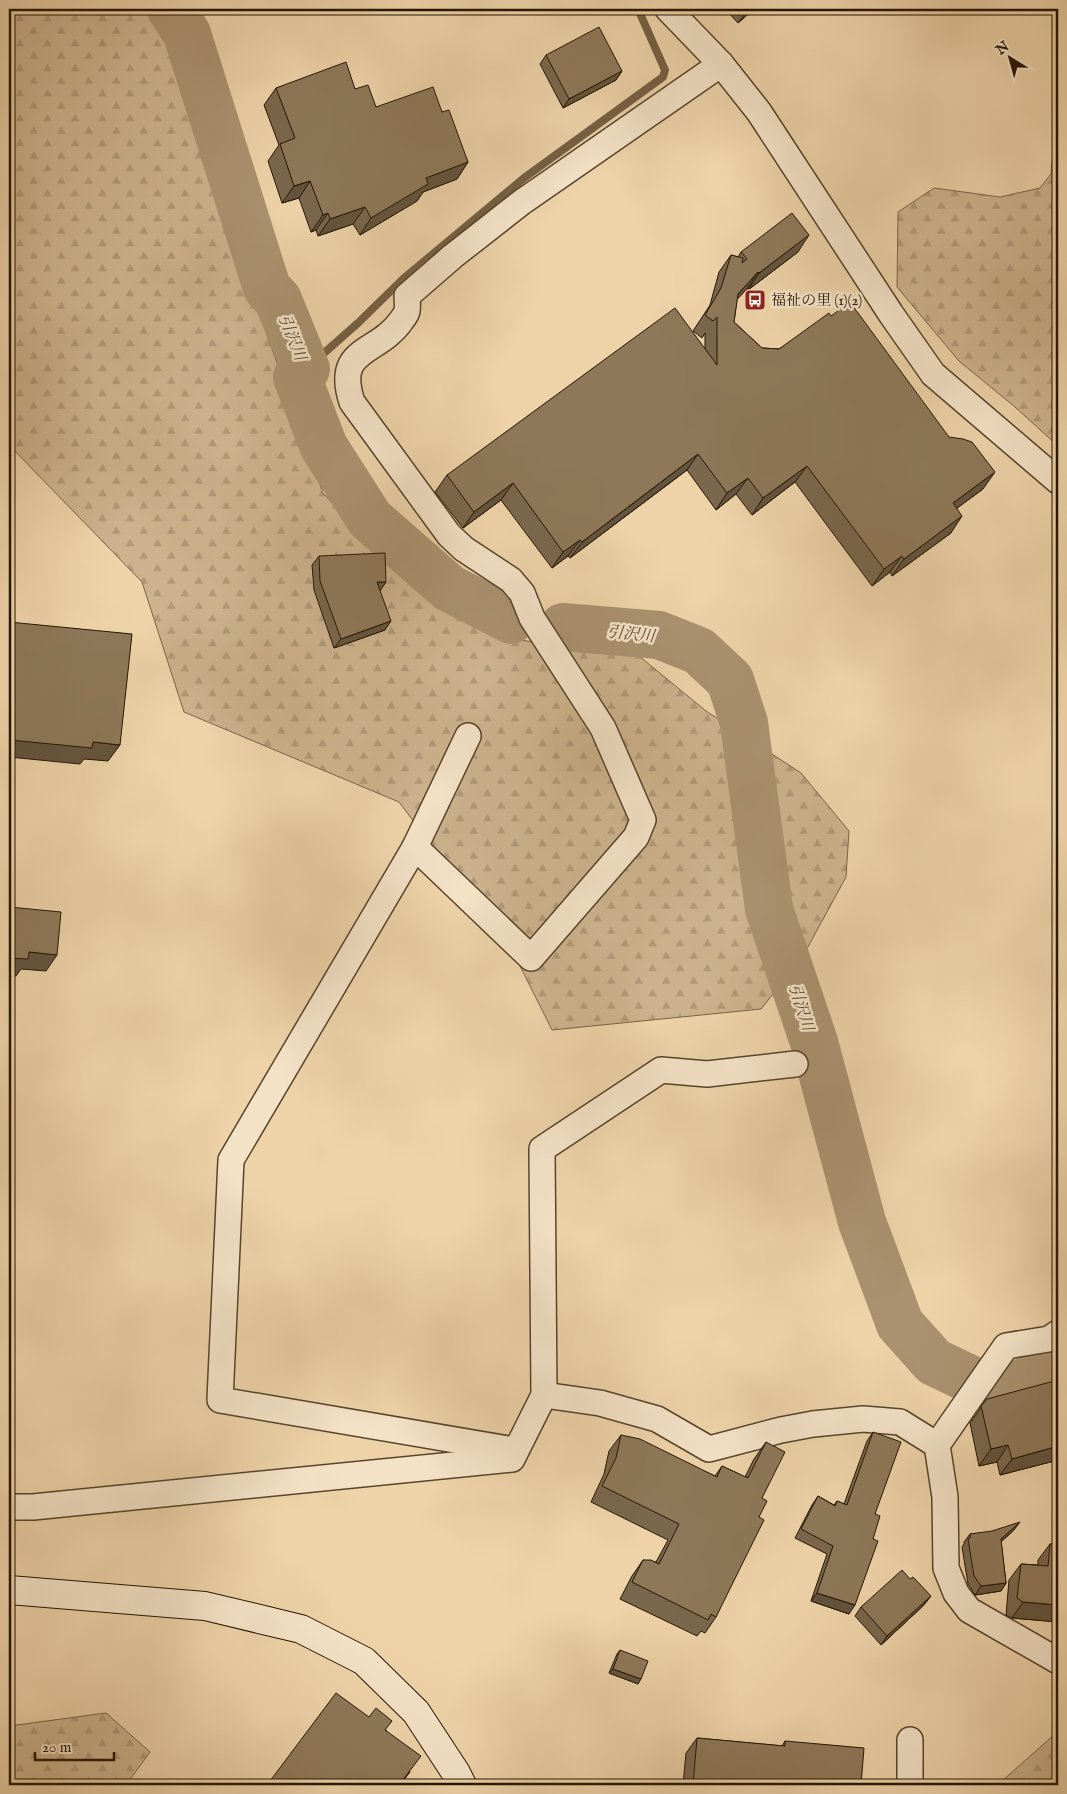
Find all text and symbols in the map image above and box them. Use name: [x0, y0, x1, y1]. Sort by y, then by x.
north arrow: [984, 32, 1034, 82]
text: N: [992, 38, 1013, 60]
bus stop icon: 福祉の里 (1)(2): [743, 288, 767, 312]
place label: 福祉の里 (1)(2): [771, 291, 862, 310]
water label: 引沢川: [273, 312, 310, 366]
water label: 引沢川: [606, 623, 658, 648]
water label: 引沢川: [783, 982, 818, 1035]
scale bar: [35, 1729, 114, 1761]
text: 20 m: [42, 1738, 72, 1757]

